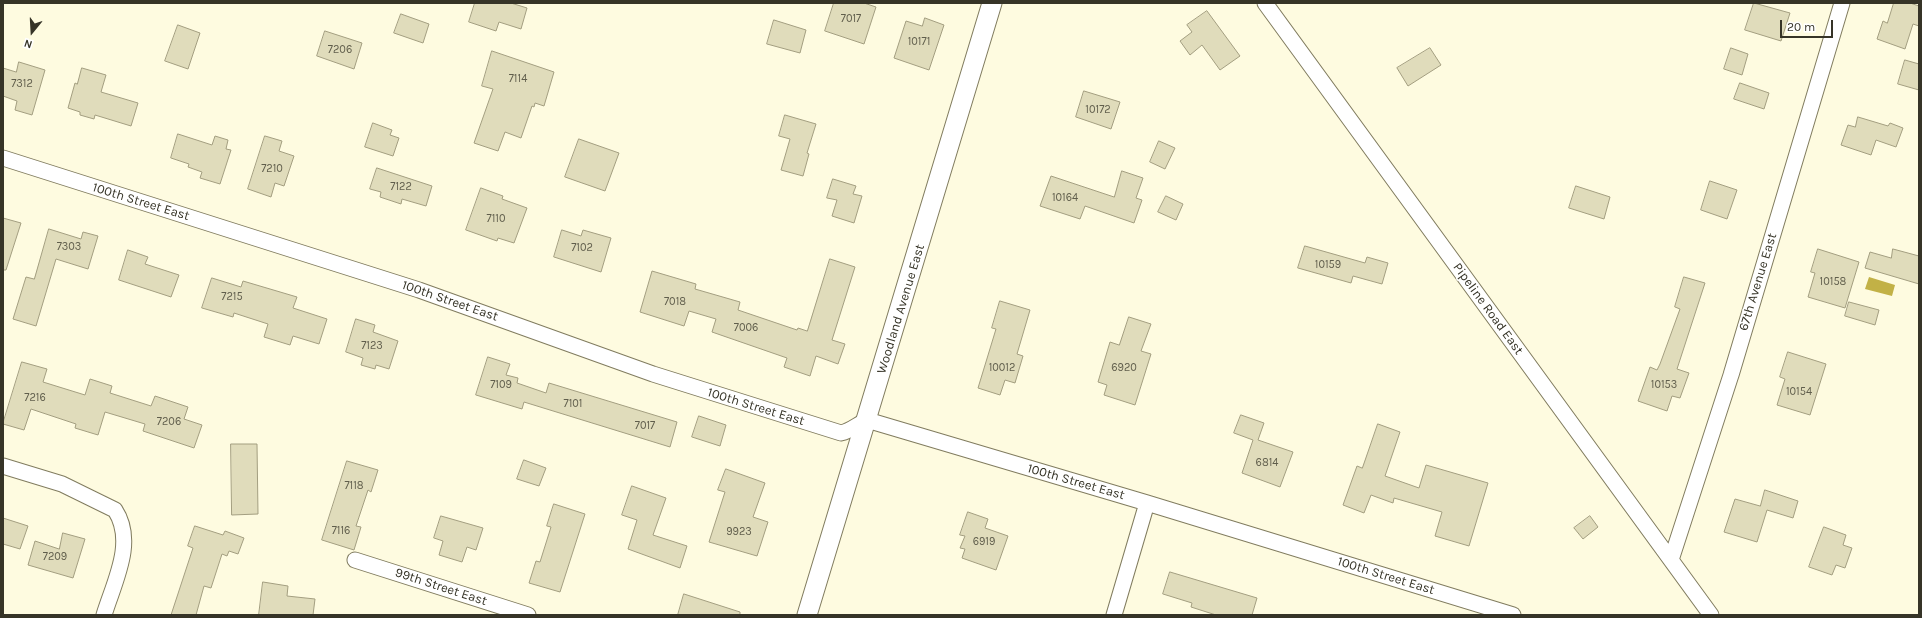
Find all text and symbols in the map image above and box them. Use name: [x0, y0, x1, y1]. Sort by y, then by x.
north arrow: [12, 12, 52, 52]
house number: 7017: [841, 12, 861, 26]
scale bar: [1782, 12, 1835, 38]
text: 20 m: [1787, 20, 1815, 34]
house number: 10171: [908, 35, 930, 49]
text: N: [22, 36, 34, 51]
house number: 7206: [328, 43, 352, 57]
house number: 7114: [509, 72, 527, 86]
house number: 7312: [11, 77, 33, 91]
house number: 10172: [1085, 103, 1111, 117]
house number: 7210: [261, 162, 283, 176]
street label: 100th Street East: [91, 180, 191, 224]
house number: 7122: [390, 180, 412, 194]
house number: 10164: [1052, 191, 1078, 205]
house number: 7110: [487, 212, 505, 226]
street label: 67th Avenue East: [1736, 231, 1780, 333]
house number: 7303: [57, 240, 81, 254]
house number: 7102: [571, 241, 593, 255]
street label: Woodland Avenue East: [874, 242, 928, 376]
house number: 10159: [1315, 258, 1341, 272]
street label: Pipeline Road East: [1449, 260, 1527, 358]
house number: 10158: [1820, 275, 1846, 289]
street label: 100th Street East: [400, 277, 500, 325]
house number: 7215: [221, 290, 243, 304]
house number: 7018: [664, 295, 686, 309]
house number: 7006: [734, 321, 758, 335]
house number: 7123: [361, 339, 383, 353]
house number: 10012: [989, 361, 1015, 375]
house number: 6920: [1111, 361, 1137, 375]
house number: 7109: [490, 378, 512, 392]
house number: 10153: [1651, 378, 1677, 392]
street label: 100th Street East: [706, 385, 806, 429]
house number: 10154: [1786, 385, 1812, 399]
house number: 7216: [24, 391, 46, 405]
house number: 7101: [564, 397, 582, 411]
house number: 7206: [157, 415, 181, 429]
house number: 7017: [635, 419, 655, 433]
house number: 6814: [1256, 456, 1278, 470]
street label: 100th Street East: [1026, 461, 1126, 503]
house number: 7118: [344, 479, 364, 493]
house number: 7116: [332, 524, 350, 538]
house number: 9923: [726, 525, 752, 539]
house number: 6919: [973, 535, 995, 549]
house number: 7209: [43, 550, 67, 564]
street label: 100th Street East: [1336, 554, 1436, 598]
street label: 99th Street East: [393, 565, 489, 609]

